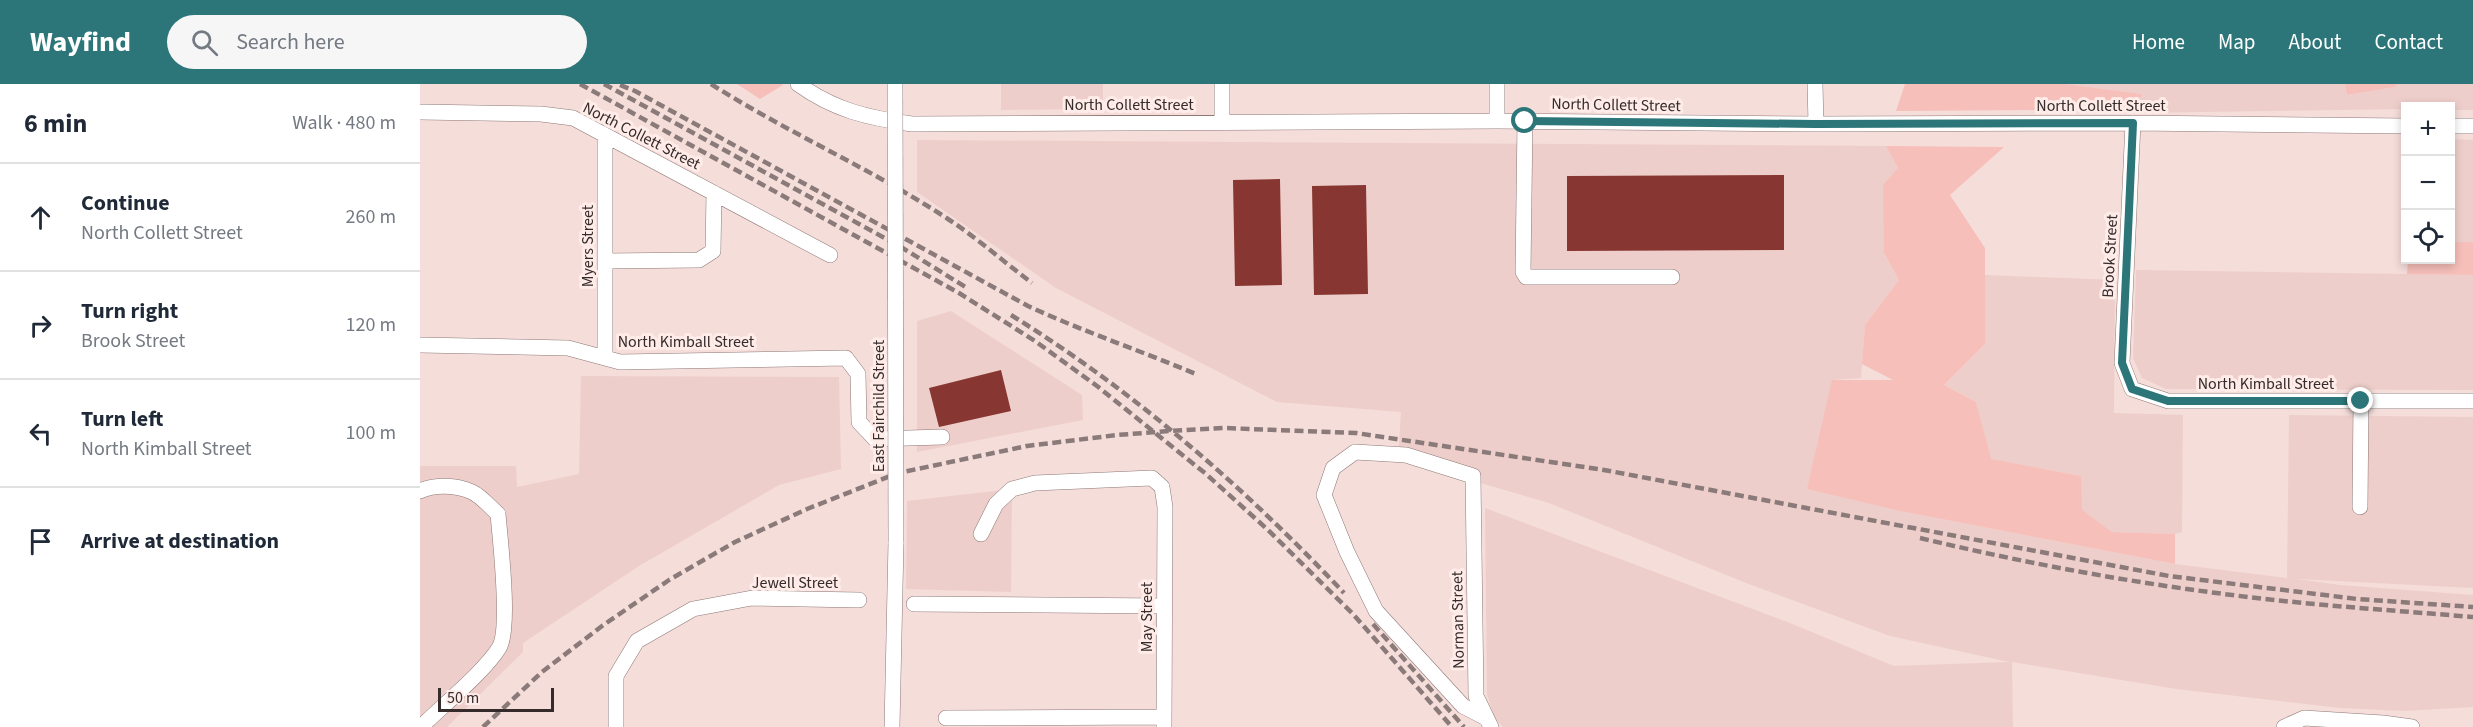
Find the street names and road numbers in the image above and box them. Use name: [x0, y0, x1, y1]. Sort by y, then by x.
street label: North Collett Street: [1551, 93, 1681, 117]
street label: North Collett Street: [1064, 94, 1194, 116]
street label: North Collett Street: [2036, 95, 2166, 117]
street label: North Collett Street: [579, 97, 705, 175]
street label: Myers Street: [577, 204, 599, 287]
street label: Brook Street: [2097, 213, 2123, 298]
street label: North Kimball Street: [618, 331, 755, 353]
street label: East Fairchild Street: [868, 339, 890, 472]
street label: North Kimball Street: [2198, 373, 2335, 395]
street label: Norman Street: [1446, 570, 1470, 669]
street label: Jewell Street: [752, 572, 839, 594]
street label: May Street: [1136, 581, 1158, 652]

